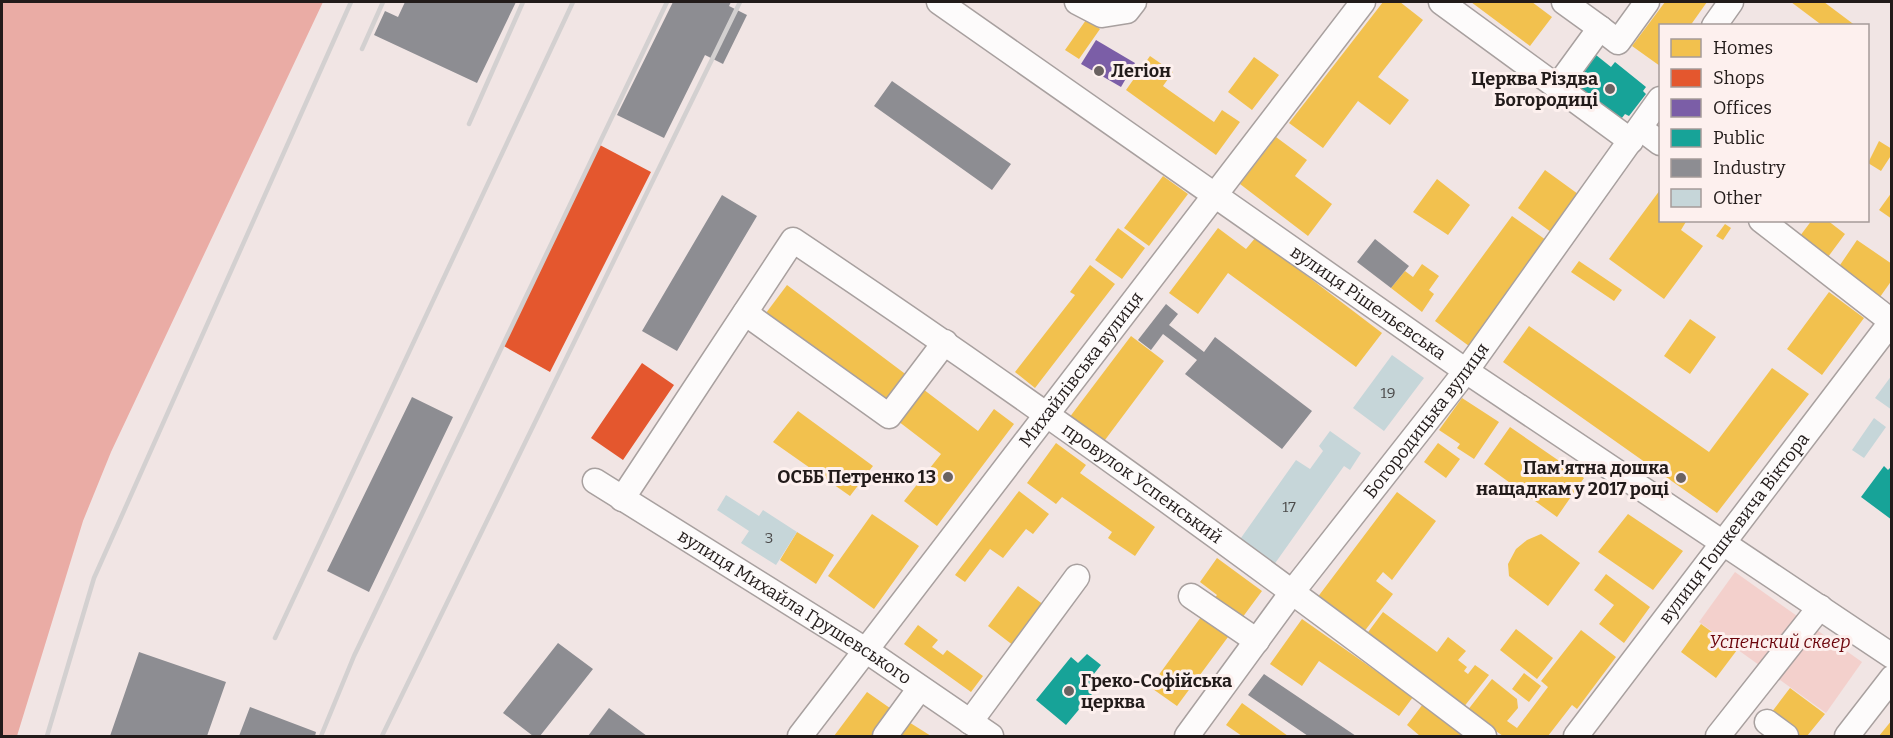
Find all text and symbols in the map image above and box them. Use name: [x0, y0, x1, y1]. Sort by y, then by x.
legend: [1659, 24, 1869, 222]
text: Homes: [1713, 37, 1773, 59]
place label: Легіон: [1111, 60, 1171, 82]
marker: Легіон: [1092, 64, 1106, 78]
text: Shops: [1713, 67, 1765, 89]
place label: Церква Різдва Богородиці: [1471, 68, 1598, 111]
marker: Церква Різдва Богородиці: [1603, 82, 1617, 96]
text: Offices: [1713, 97, 1772, 119]
text: Public: [1713, 127, 1765, 149]
text: Industry: [1713, 157, 1786, 179]
text: Other: [1713, 187, 1762, 209]
street label: вулиця Рішельєвська: [1286, 240, 1450, 365]
street label: Михайлівська вулиця: [1015, 287, 1148, 452]
street label: Богородицька вулиця: [1359, 338, 1494, 503]
house number: 19: [1381, 384, 1395, 402]
street label: провулок Успенський: [1058, 418, 1227, 548]
street label: вулиця Гошкевича Віктора: [1654, 428, 1814, 628]
place label: Пам'ятна дошка нащадкам у 2017 році: [1476, 457, 1669, 500]
place label: ОСББ Петренко 13: [777, 466, 936, 488]
marker: ОСББ Петренко 13: [941, 470, 955, 484]
marker: Пам'ятна дошка нащадкам у 2017 році: [1674, 471, 1688, 485]
house number: 17: [1282, 498, 1296, 516]
street label: вулиця Михайла Грушевського: [674, 525, 916, 689]
house number: 3: [765, 529, 773, 547]
park label: Успенский сквер: [1709, 631, 1851, 653]
place label: Греко-Софійська церква: [1081, 670, 1232, 713]
marker: Греко-Софійська церква: [1062, 684, 1076, 698]

